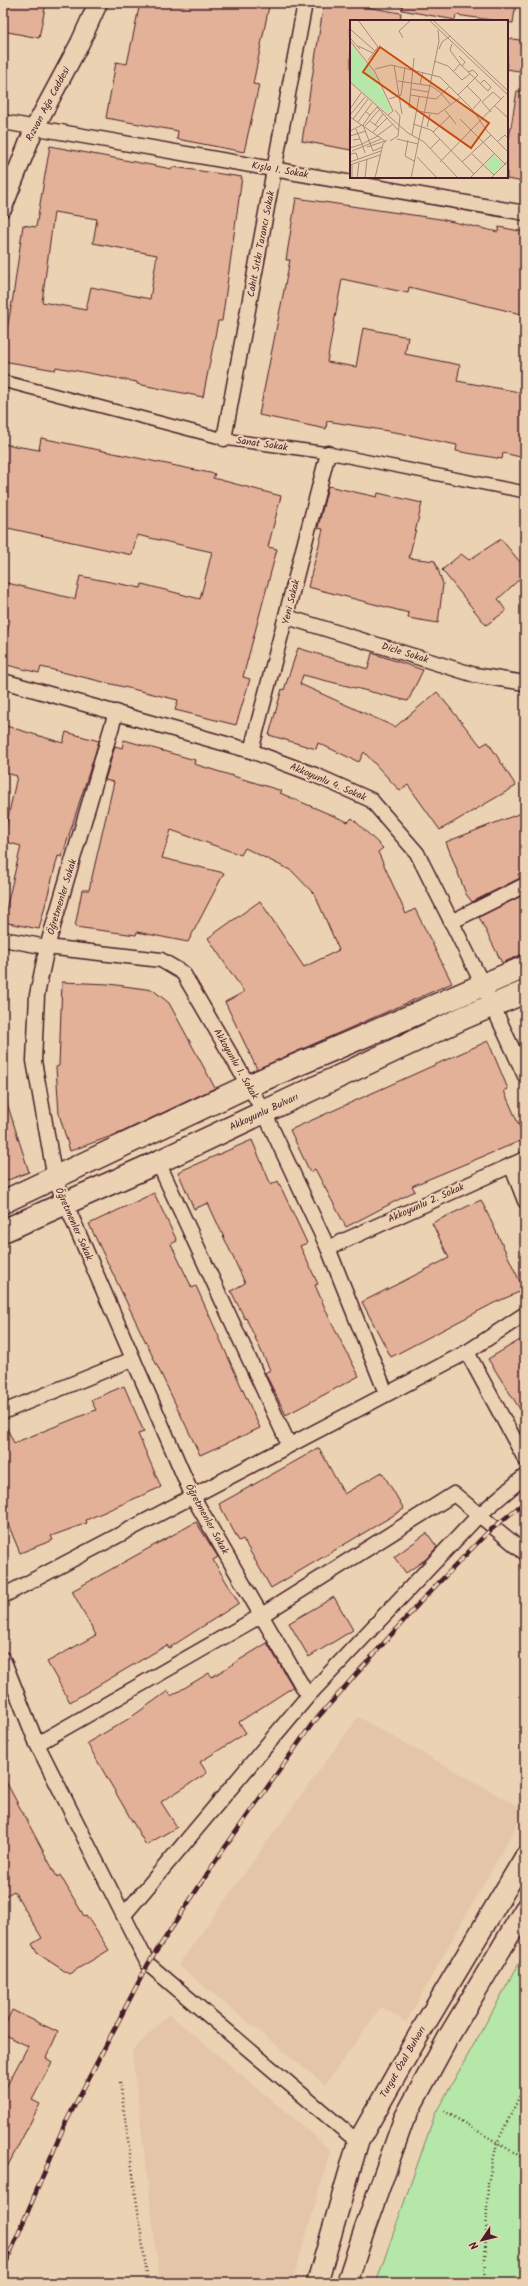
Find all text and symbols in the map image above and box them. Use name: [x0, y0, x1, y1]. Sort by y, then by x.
inset map: [350, 20, 508, 178]
street label: Rızvan Ağa Caddesi: [22, 63, 75, 144]
street label: Kışla 1. Sokak: [250, 157, 310, 183]
street label: Cahit Sıtkı Tarancı Sokak: [243, 189, 279, 298]
street label: Sanat Sokak: [235, 432, 289, 456]
street label: Yeni Sokak: [278, 578, 304, 626]
street label: Dicle Sokak: [380, 638, 431, 668]
street label: Akkoyunlu 4. Sokak: [287, 759, 369, 805]
street label: Öğretmenler Sokak: [43, 857, 81, 937]
street label: Akkoyunlu 1. Sokak: [209, 1026, 263, 1103]
street label: Akkoyunlu Bulvarı: [227, 1089, 302, 1135]
street label: Akkoyunlu 2. Sokak: [385, 1179, 467, 1227]
street label: Öğretmenler Sokak: [51, 1185, 97, 1263]
street label: Öğretmenler Sokak: [181, 1481, 233, 1557]
street label: Turgut Özal Bulvarı: [376, 2023, 430, 2101]
north arrow: [462, 2220, 502, 2260]
text: N: [465, 2237, 484, 2253]

